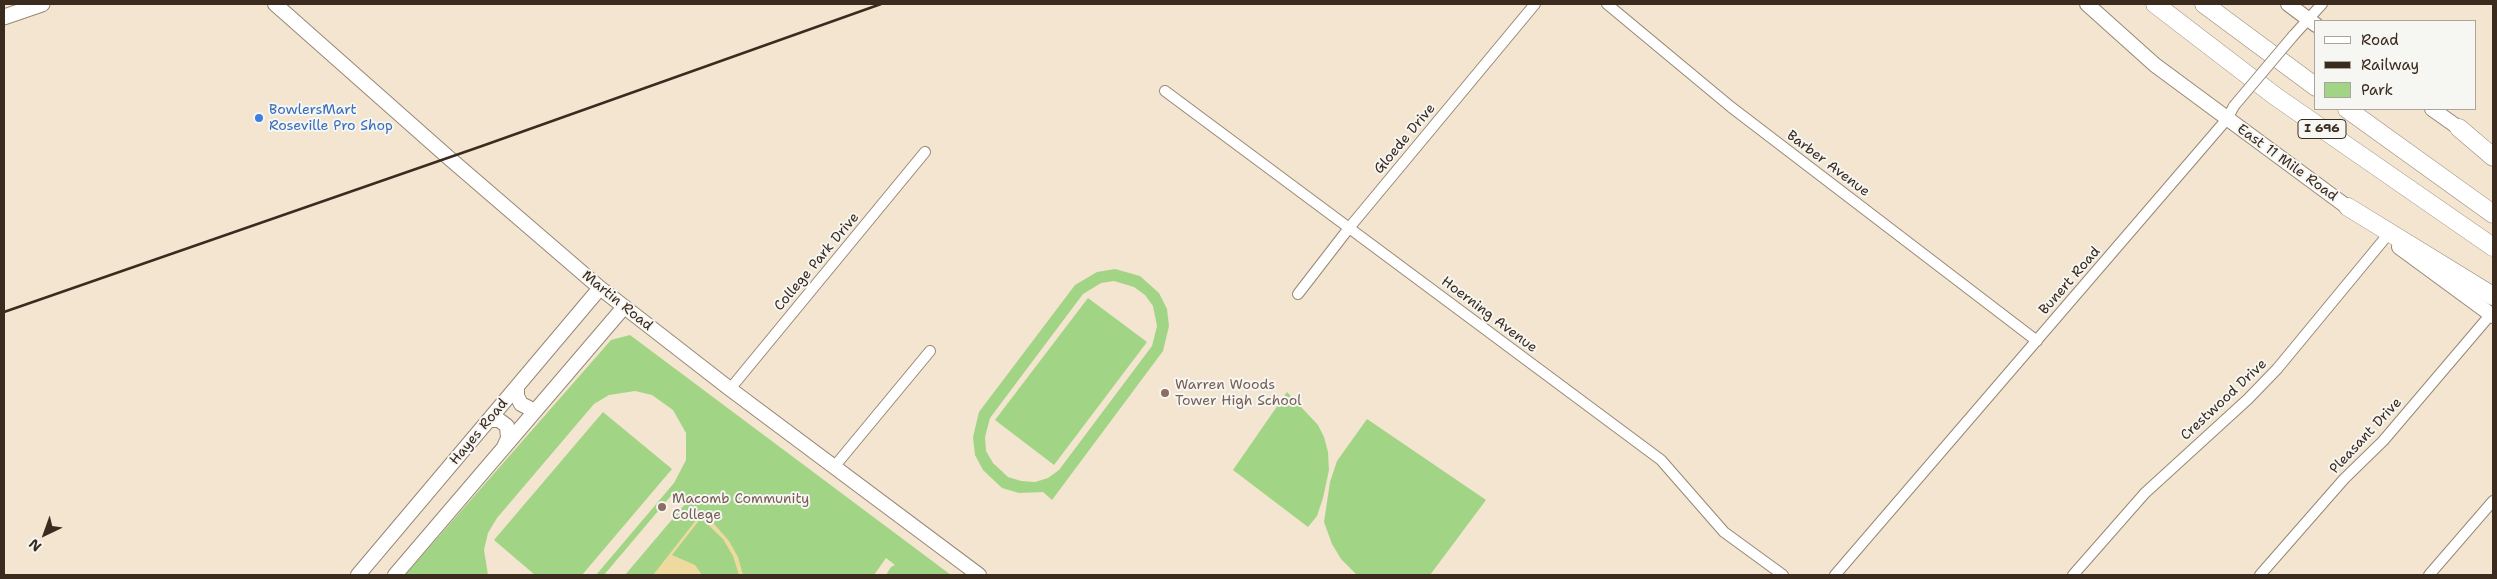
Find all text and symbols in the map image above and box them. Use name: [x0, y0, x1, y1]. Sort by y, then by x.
legend: [2314, 20, 2477, 110]
text: Road: [2361, 30, 2399, 50]
text: Railway: [2361, 55, 2419, 75]
text: Park: [2361, 80, 2393, 100]
street label: Gloede Drive: [1371, 100, 1439, 178]
place label: BowlersMart Roseville Pro Shop: [269, 102, 393, 134]
marker: BowlersMart Roseville Pro Shop: [253, 112, 265, 124]
road number: I 696: [2298, 120, 2346, 138]
street label: East 11 Mile Road: [2234, 121, 2340, 205]
street label: Barber Avenue: [1783, 127, 1873, 201]
street label: College Park Drive: [771, 209, 863, 315]
street label: Bunert Road: [2036, 244, 2104, 318]
street label: Martin Road: [578, 267, 656, 335]
street label: Hoerning Avenue: [1438, 273, 1540, 357]
street label: Crestwood Drive: [2178, 356, 2270, 444]
place label: Warren Woods Tower High School: [1175, 377, 1301, 410]
marker: Warren Woods Tower High School: [1159, 387, 1171, 399]
street label: Pleasant Drive: [2326, 394, 2406, 478]
street label: Hayes Road: [447, 396, 511, 468]
place label: Macomb Community College: [672, 491, 809, 524]
marker: Macomb Community College: [656, 501, 668, 513]
north arrow: [20, 509, 70, 559]
text: N: [25, 535, 45, 556]

